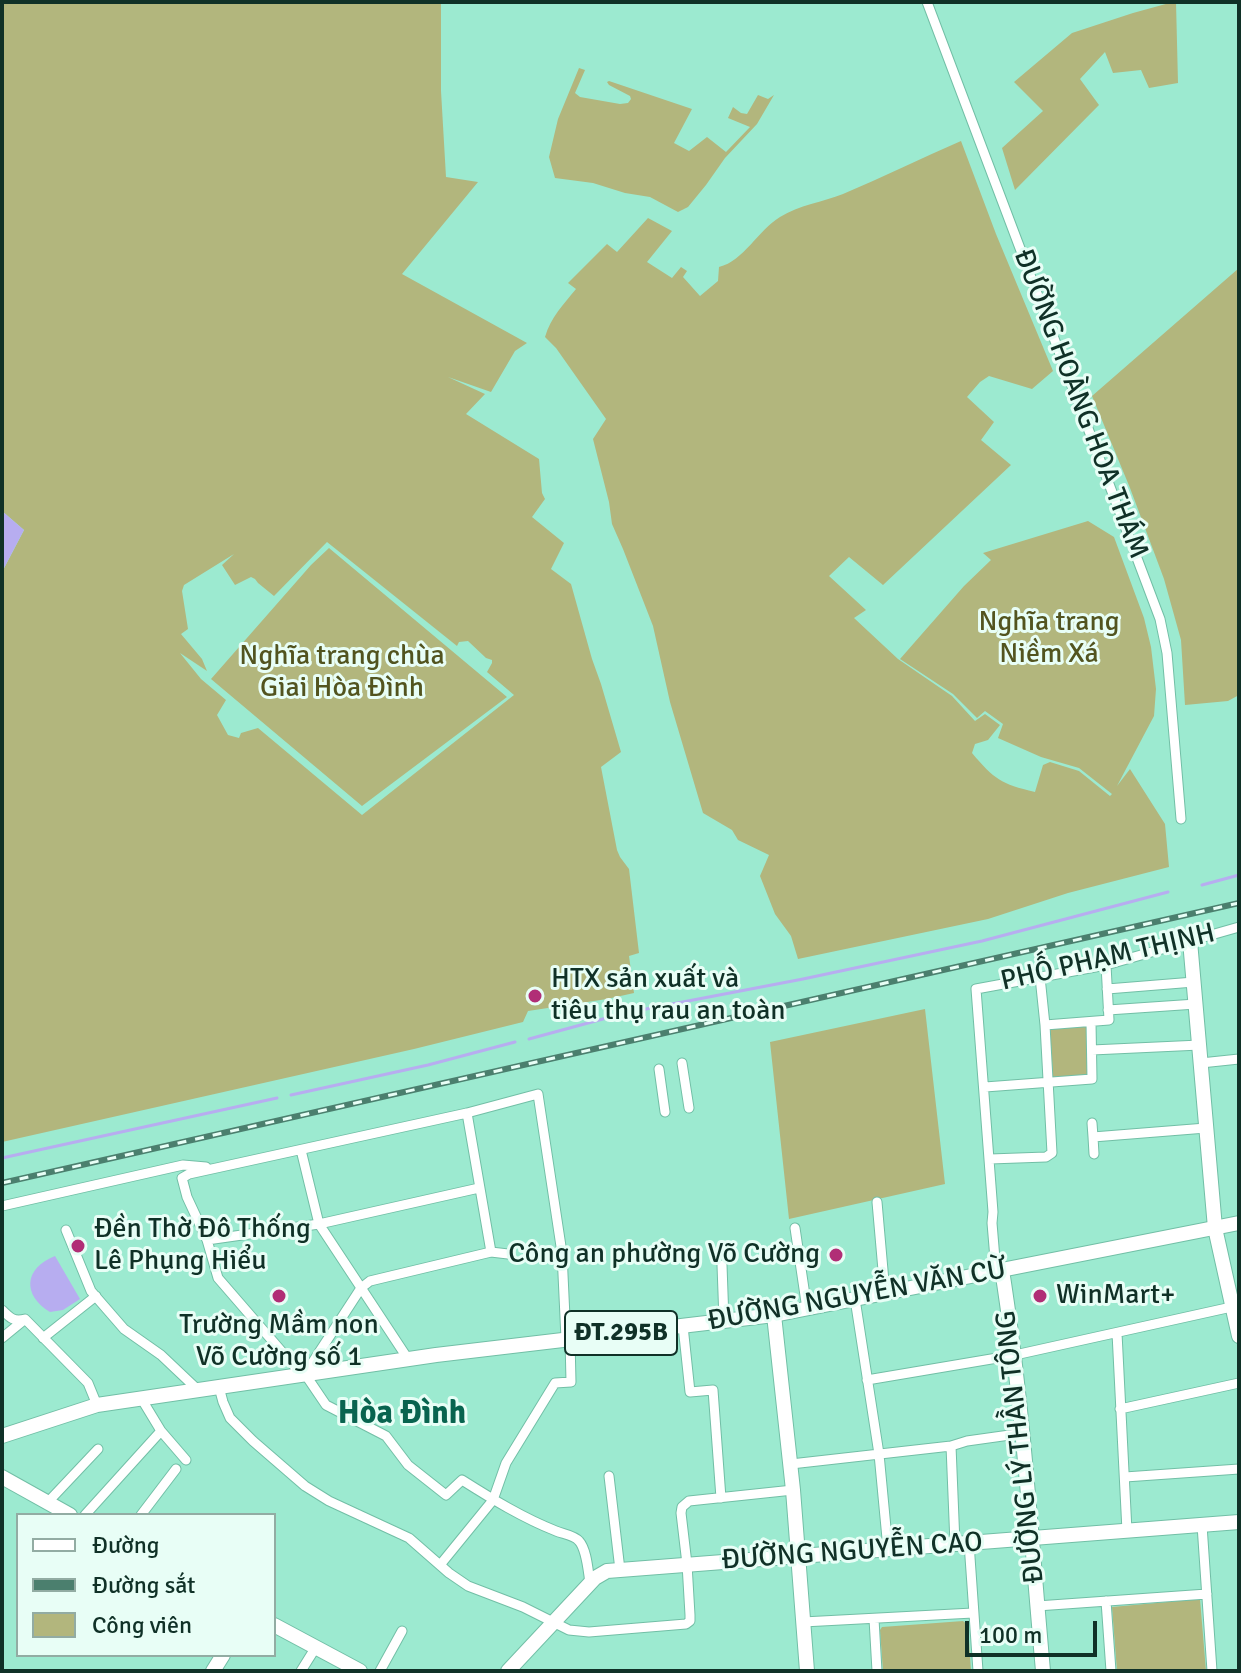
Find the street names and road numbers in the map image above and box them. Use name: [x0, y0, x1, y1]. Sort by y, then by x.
street label: ĐƯỜNG HOÀNG HOA THÁM: [1005, 245, 1155, 563]
street label: PHỐ PHẠM THỊNH: [998, 917, 1218, 999]
street label: ĐƯỜNG NGUYỄN VĂN CỪ: [705, 1253, 1009, 1339]
street label: ĐƯỜNG LÝ THẦN TÔNG: [990, 1309, 1052, 1585]
road number: ĐT.295B: [565, 1311, 677, 1355]
street label: ĐƯỜNG NGUYỄN CAO: [720, 1526, 984, 1578]

